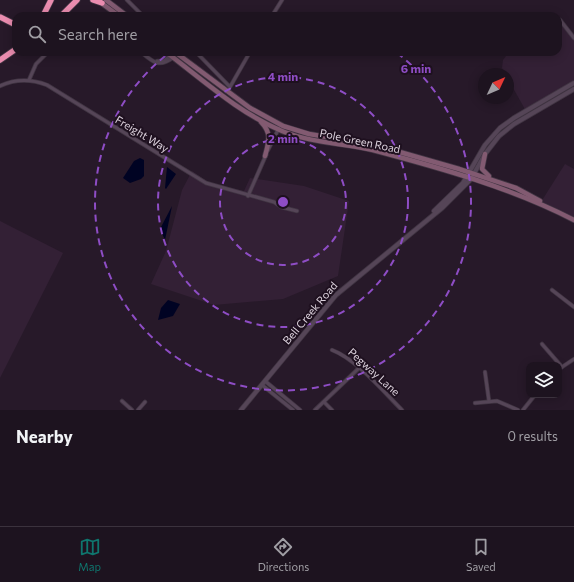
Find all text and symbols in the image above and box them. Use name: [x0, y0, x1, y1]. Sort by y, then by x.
search box: [12, 12, 562, 56]
icon: search: [26, 23, 48, 45]
text: Search here: [58, 25, 137, 43]
text: 6 min: [401, 61, 431, 75]
north arrow: [478, 68, 514, 104]
text: 4 min: [268, 69, 298, 83]
street label: Freight Way: [113, 113, 172, 155]
street label: Pole Green Road: [319, 126, 402, 155]
text: 2 min: [268, 131, 298, 145]
centre of rings: [276, 195, 290, 209]
street label: Bell Creek Road: [280, 279, 340, 347]
street label: Pegway Lane: [346, 345, 403, 398]
map controls: [526, 362, 562, 398]
button: layers: [526, 362, 562, 398]
text: Nearby: [16, 426, 73, 447]
text: 0 results: [507, 428, 558, 444]
tab: Map: [78, 536, 101, 573]
tab: Directions: [258, 536, 309, 573]
tab: Saved: [466, 536, 496, 573]

